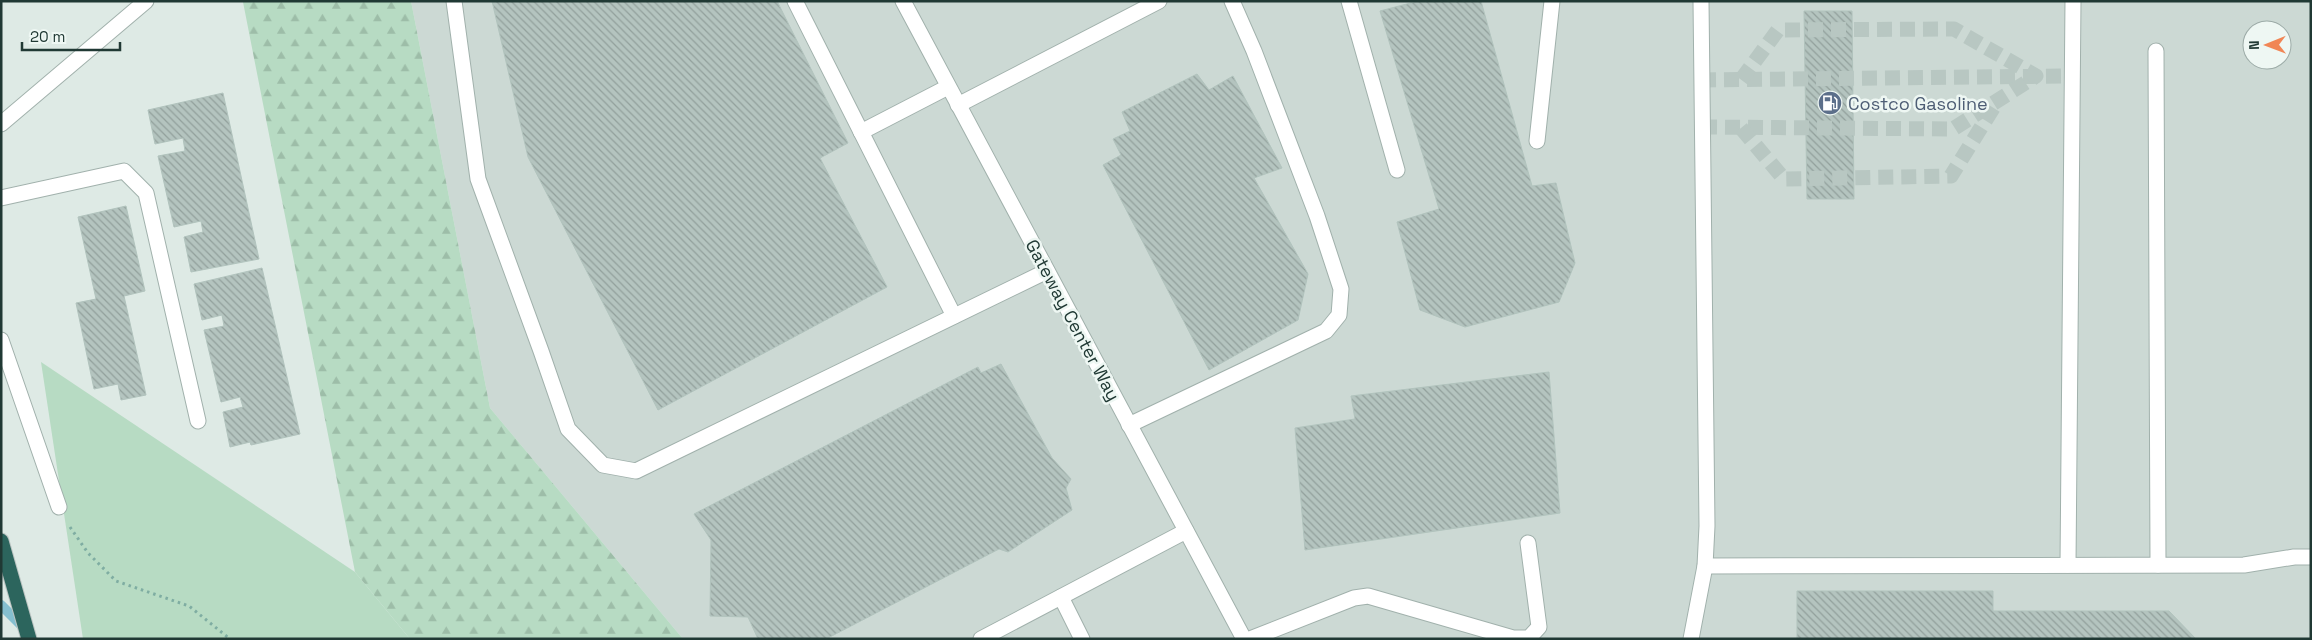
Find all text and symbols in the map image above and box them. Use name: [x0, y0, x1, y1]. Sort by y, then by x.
scale bar: [22, 20, 120, 52]
north arrow: [2242, 20, 2292, 70]
text: 20 m: [30, 27, 65, 46]
text: N: [2245, 40, 2263, 50]
fuel station icon: Costco Gasoline: [1817, 90, 1843, 116]
place label: Costco Gasoline: [1848, 92, 1988, 115]
street label: Gateway Center Way: [1021, 235, 1125, 405]

